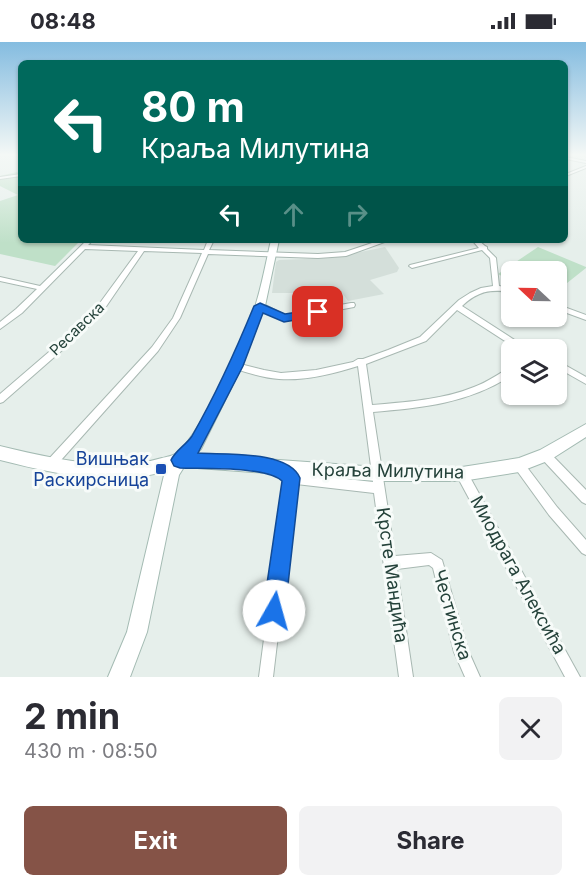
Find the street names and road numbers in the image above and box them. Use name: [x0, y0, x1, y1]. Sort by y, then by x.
street label: Ресавска: [45, 298, 108, 359]
street label: Краља Милутина: [312, 459, 465, 482]
street label: Миодрага Алексића: [466, 492, 571, 658]
street label: Крсте Мандића: [373, 506, 412, 644]
street label: Честинска: [429, 567, 476, 663]

